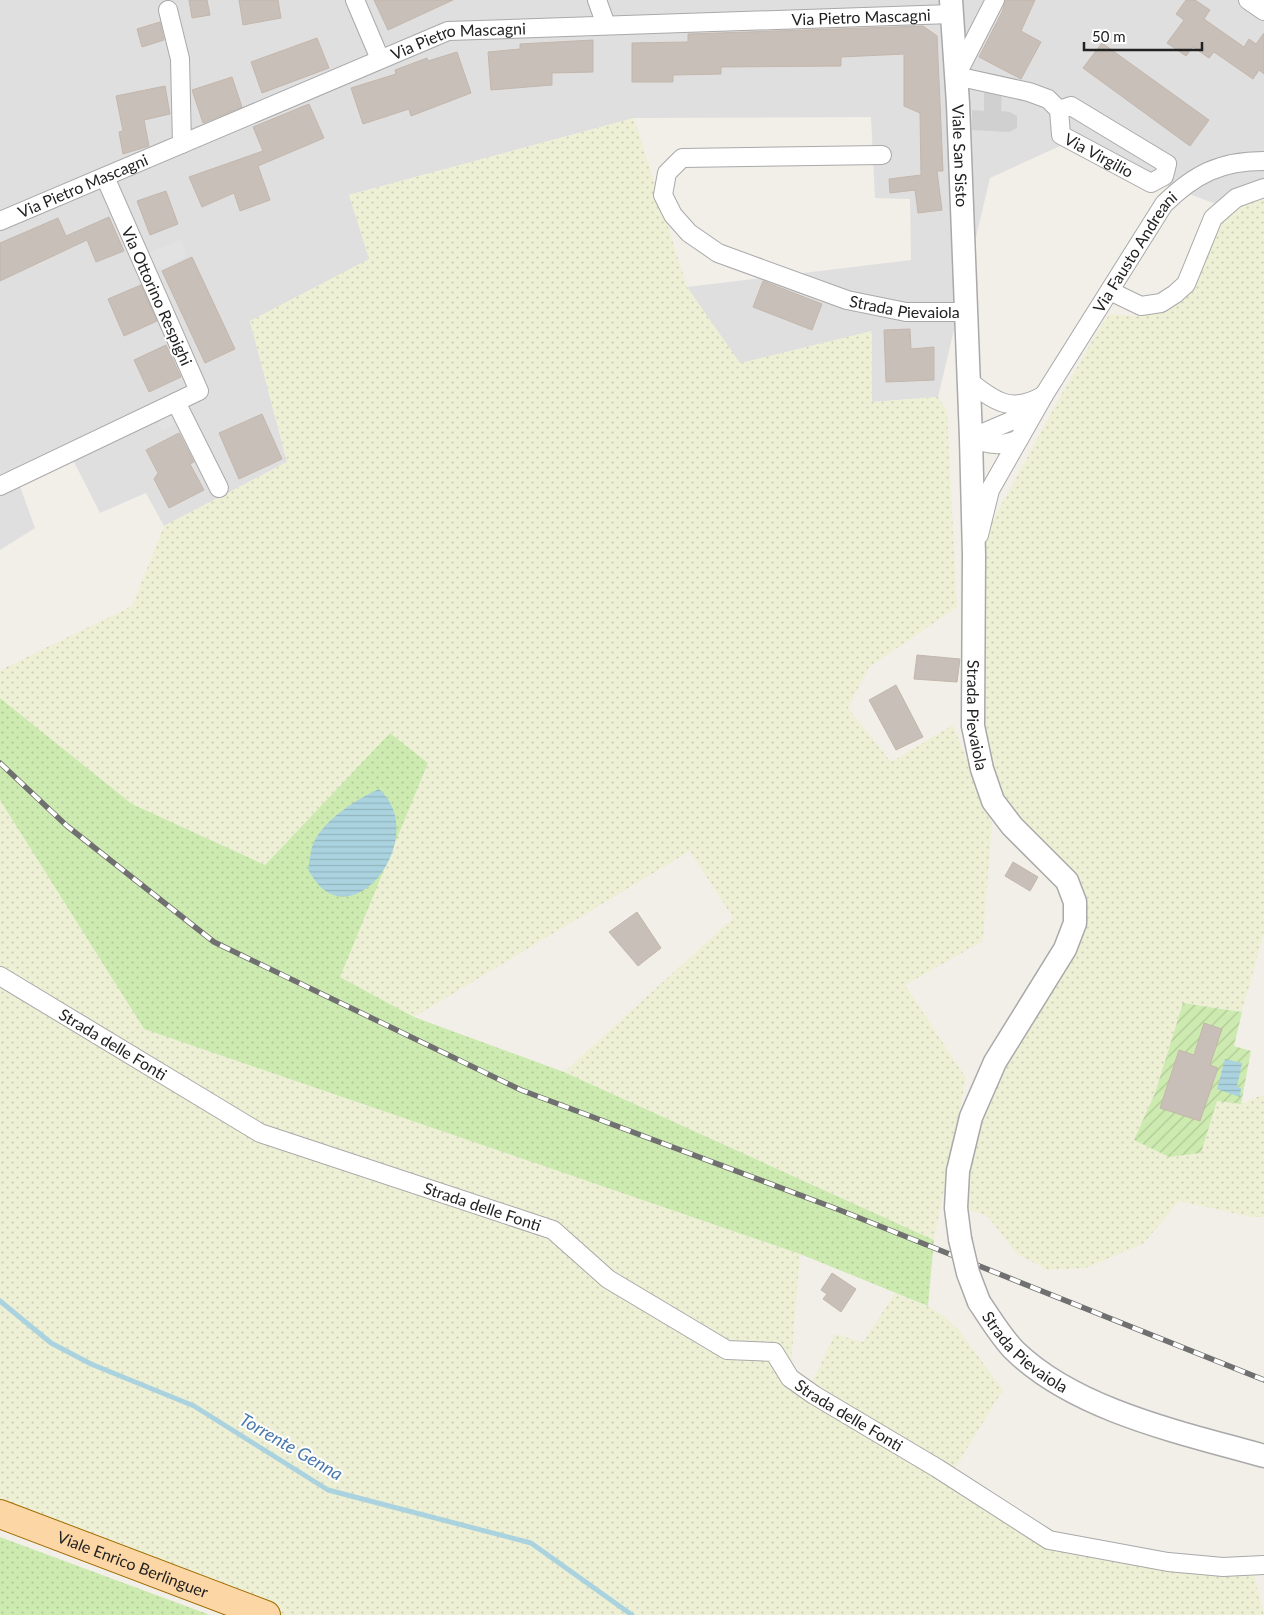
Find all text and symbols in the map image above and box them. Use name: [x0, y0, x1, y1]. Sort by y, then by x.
street label: Via Pietro Mascagni: [791, 5, 931, 28]
street label: Via Pietro Mascagni: [388, 18, 526, 63]
scale bar: [1084, 20, 1202, 52]
text: 50 m: [1092, 27, 1126, 45]
street label: Viale San Sisto: [949, 104, 972, 207]
street label: Via Virgilio: [1061, 129, 1137, 181]
street label: Via Pietro Mascagni: [15, 149, 150, 221]
street label: Via Fausto Andreani: [1088, 187, 1180, 316]
street label: Via Ottorino Respighi: [118, 223, 197, 368]
street label: Strada Pievaiola: [848, 291, 960, 321]
street label: Strada Pievaiola: [963, 660, 992, 772]
street label: Strada delle Fonti: [56, 1004, 171, 1084]
street label: Strada delle Fonti: [421, 1178, 544, 1234]
street label: Strada Pievaiola: [979, 1307, 1071, 1396]
street label: Strada delle Fonti: [792, 1375, 907, 1455]
water label: Torrente Genna: [236, 1408, 347, 1484]
street label: Viale Enrico Berlinguer: [55, 1527, 211, 1601]

